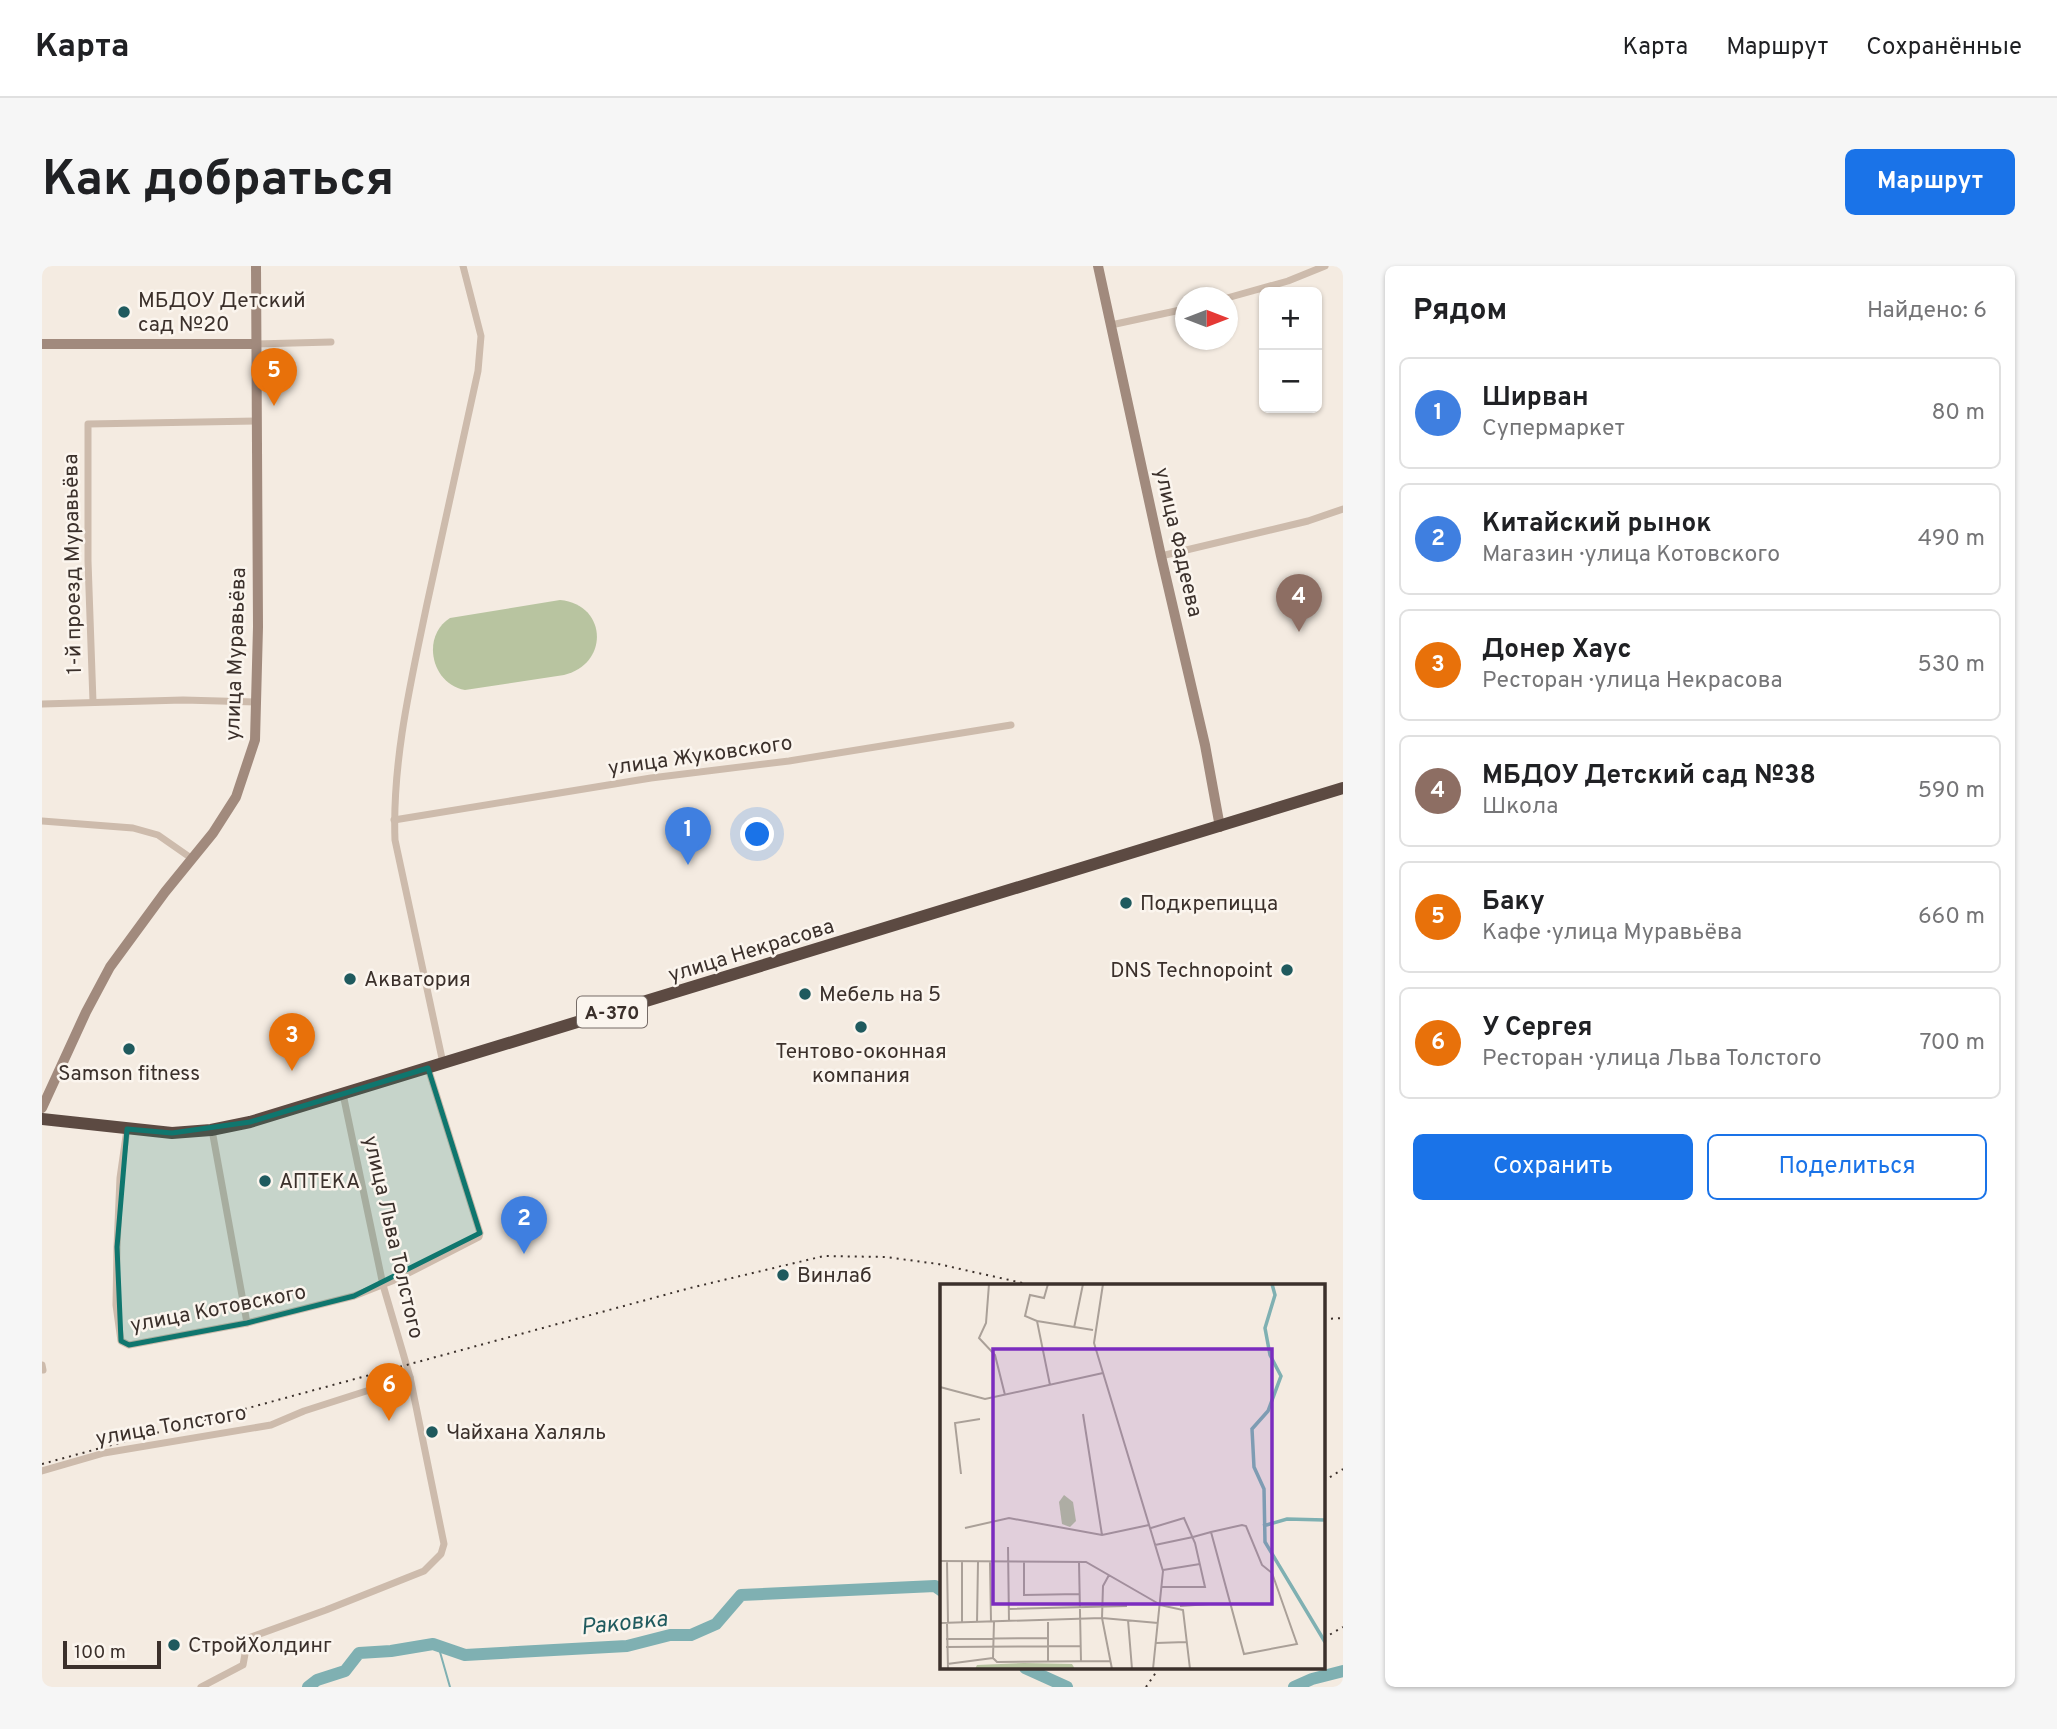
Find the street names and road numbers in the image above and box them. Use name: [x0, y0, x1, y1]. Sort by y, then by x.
street label: 1-й проезд Муравьёва: [58, 453, 89, 675]
street label: улица Фадеева: [1147, 465, 1208, 620]
street label: улица Муравьёва: [220, 567, 253, 741]
street label: улица Жуковского: [606, 730, 794, 783]
street label: улица Некрасова: [665, 913, 838, 990]
road number: А-370: [577, 996, 647, 1028]
street label: улица Льва Толстого: [356, 1133, 429, 1341]
street label: улица Котовского: [128, 1279, 309, 1340]
street label: улица Толстого: [94, 1400, 249, 1453]

